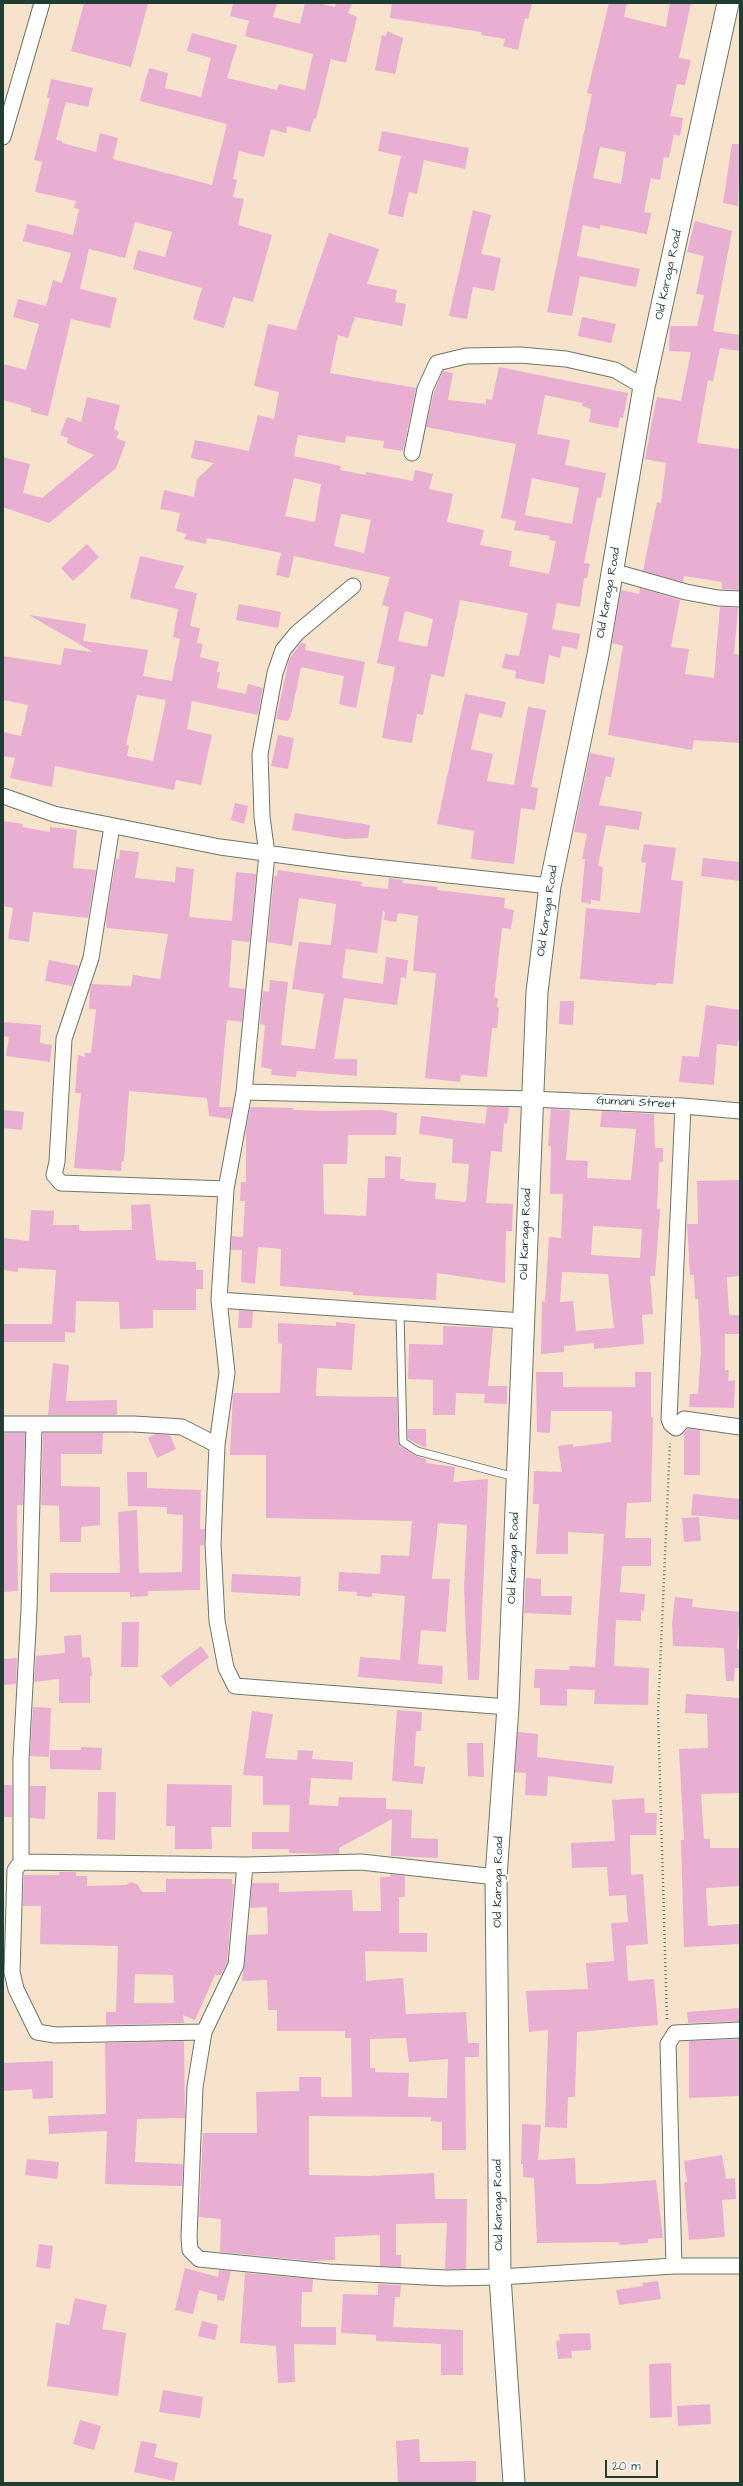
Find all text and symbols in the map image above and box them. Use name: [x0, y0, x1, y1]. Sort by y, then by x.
street label: Old Karaga Road: [652, 229, 686, 321]
street label: Old Karaga Road: [594, 547, 624, 639]
street label: Old Karaga Road: [534, 865, 562, 957]
street label: Gumani Street: [596, 1094, 676, 1112]
street label: Old Karaga Road: [517, 1188, 535, 1280]
street label: Old Karaga Road: [505, 1512, 523, 1604]
street label: Old Karaga Road: [491, 1836, 507, 1928]
street label: Old Karaga Road: [491, 2159, 507, 2251]
scale bar: [607, 2452, 660, 2478]
text: 20 m: [612, 2458, 641, 2475]

